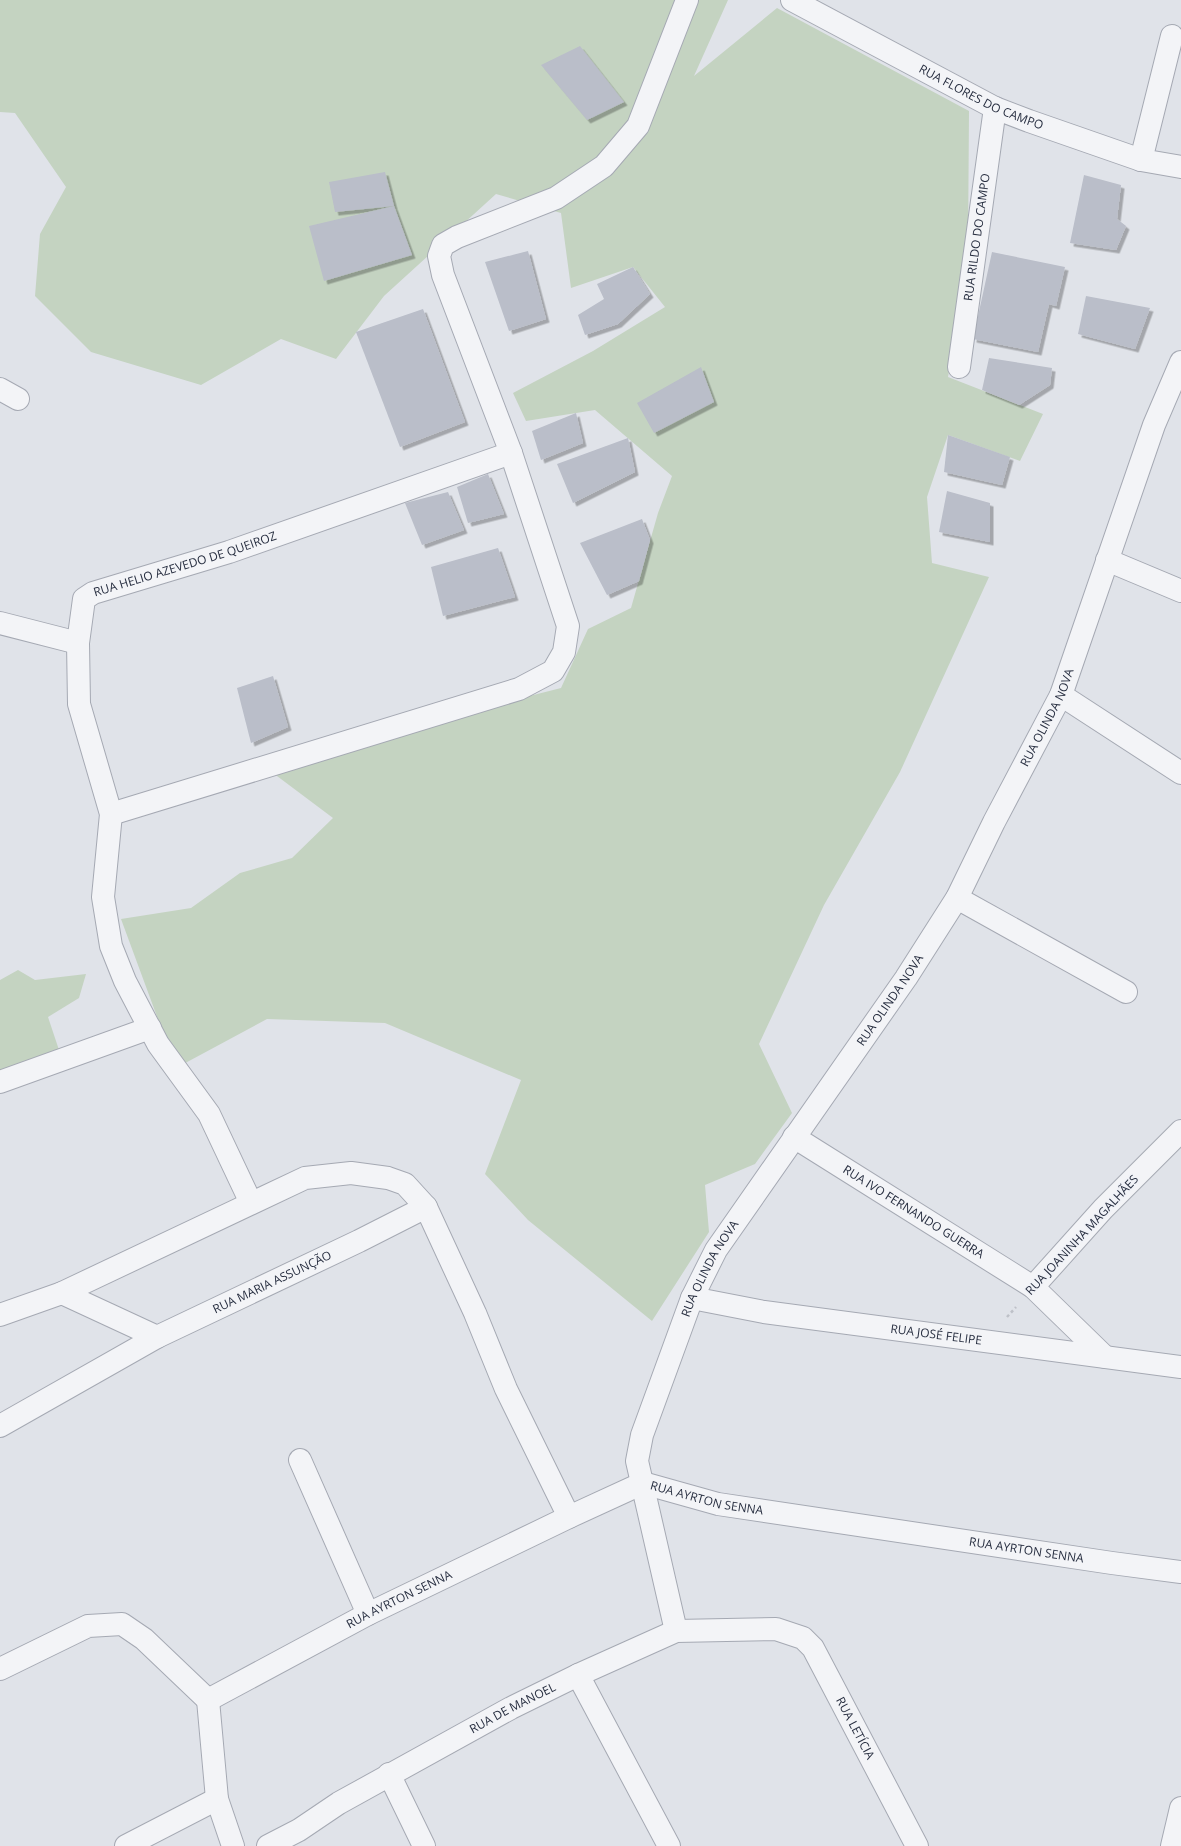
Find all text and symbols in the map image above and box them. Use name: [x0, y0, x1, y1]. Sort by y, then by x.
street label: RUA FLORES DO CAMPO: [916, 60, 1046, 133]
street label: RUA RILDO DO CAMPO: [959, 172, 994, 302]
street label: RUA HELIO AZEVEDO DE QUEIROZ: [91, 527, 279, 600]
street label: RUA OLINDA NOVA: [1016, 666, 1078, 769]
street label: RUA OLINDA NOVA: [852, 950, 927, 1049]
street label: RUA IVO FERNANDO GUERRA: [840, 1161, 988, 1262]
street label: RUA JOANINHA MAGALHÃES: [1021, 1171, 1142, 1298]
street label: RUA OLINDA NOVA: [677, 1216, 742, 1319]
street label: RUA MARIA ASSUNÇÃO: [210, 1246, 334, 1317]
street label: RUA JOSÉ FELIPE: [889, 1320, 983, 1349]
street label: RUA AYRTON SENNA: [648, 1476, 765, 1519]
street label: RUA AYRTON SENNA: [968, 1533, 1085, 1567]
street label: RUA AYRTON SENNA: [343, 1566, 455, 1632]
street label: RUA DE MANOEL: [466, 1678, 558, 1737]
street label: RUA LETÍCIA: [832, 1694, 879, 1763]

